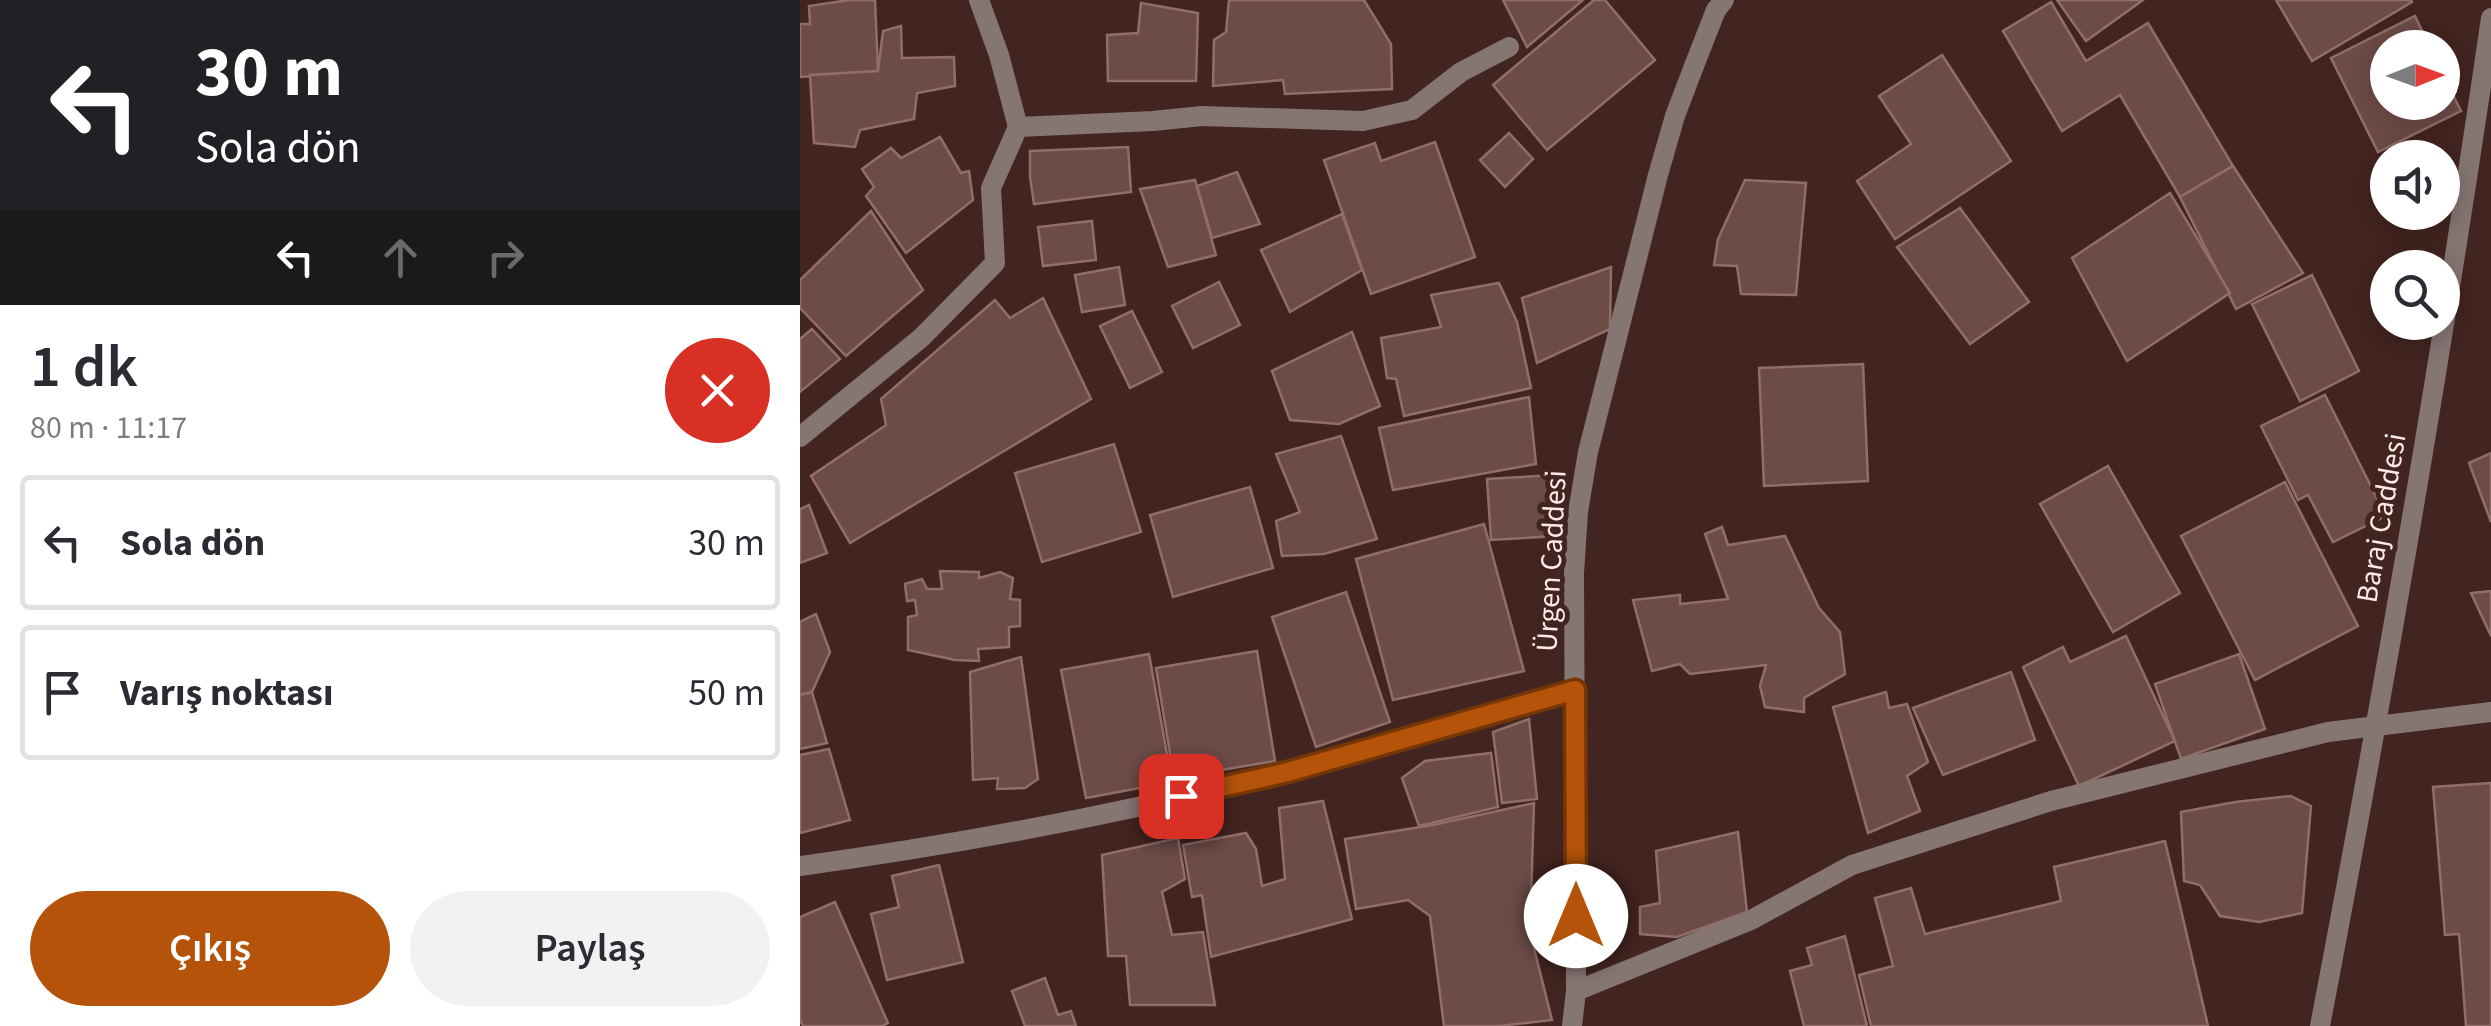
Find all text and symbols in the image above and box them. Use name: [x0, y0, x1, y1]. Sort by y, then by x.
text: 30 m: [195, 23, 343, 123]
north arrow: [2370, 30, 2460, 120]
map controls: [2370, 30, 2460, 340]
icon: left: [30, 40, 160, 170]
text: Sola dön: [195, 116, 361, 180]
button: sound: [2370, 140, 2460, 230]
icon: left: [268, 230, 323, 285]
icon: ahead: [373, 230, 428, 285]
icon: right: [478, 230, 533, 285]
button: search: [2370, 250, 2460, 340]
text: 1 dk: [30, 325, 138, 410]
button: close: [665, 338, 770, 443]
text: 80 m · 11:17: [30, 405, 187, 451]
street label: Baraj Caddesi: [2345, 430, 2418, 606]
street label: Ürgen Caddesi: [1525, 469, 1578, 653]
icon: left: [35, 515, 90, 570]
text: Sola dön: [120, 516, 265, 570]
text: 30 m: [688, 516, 765, 570]
icon: arrive: [35, 665, 90, 720]
text: Varış noktası: [120, 666, 333, 720]
text: 50 m: [688, 666, 765, 720]
pin: [1139, 754, 1224, 839]
icon: arrive: [1154, 769, 1209, 824]
position arrow: [1524, 864, 1628, 968]
button: Çıkış: [30, 891, 390, 1006]
button: Paylaş: [410, 891, 770, 1006]

